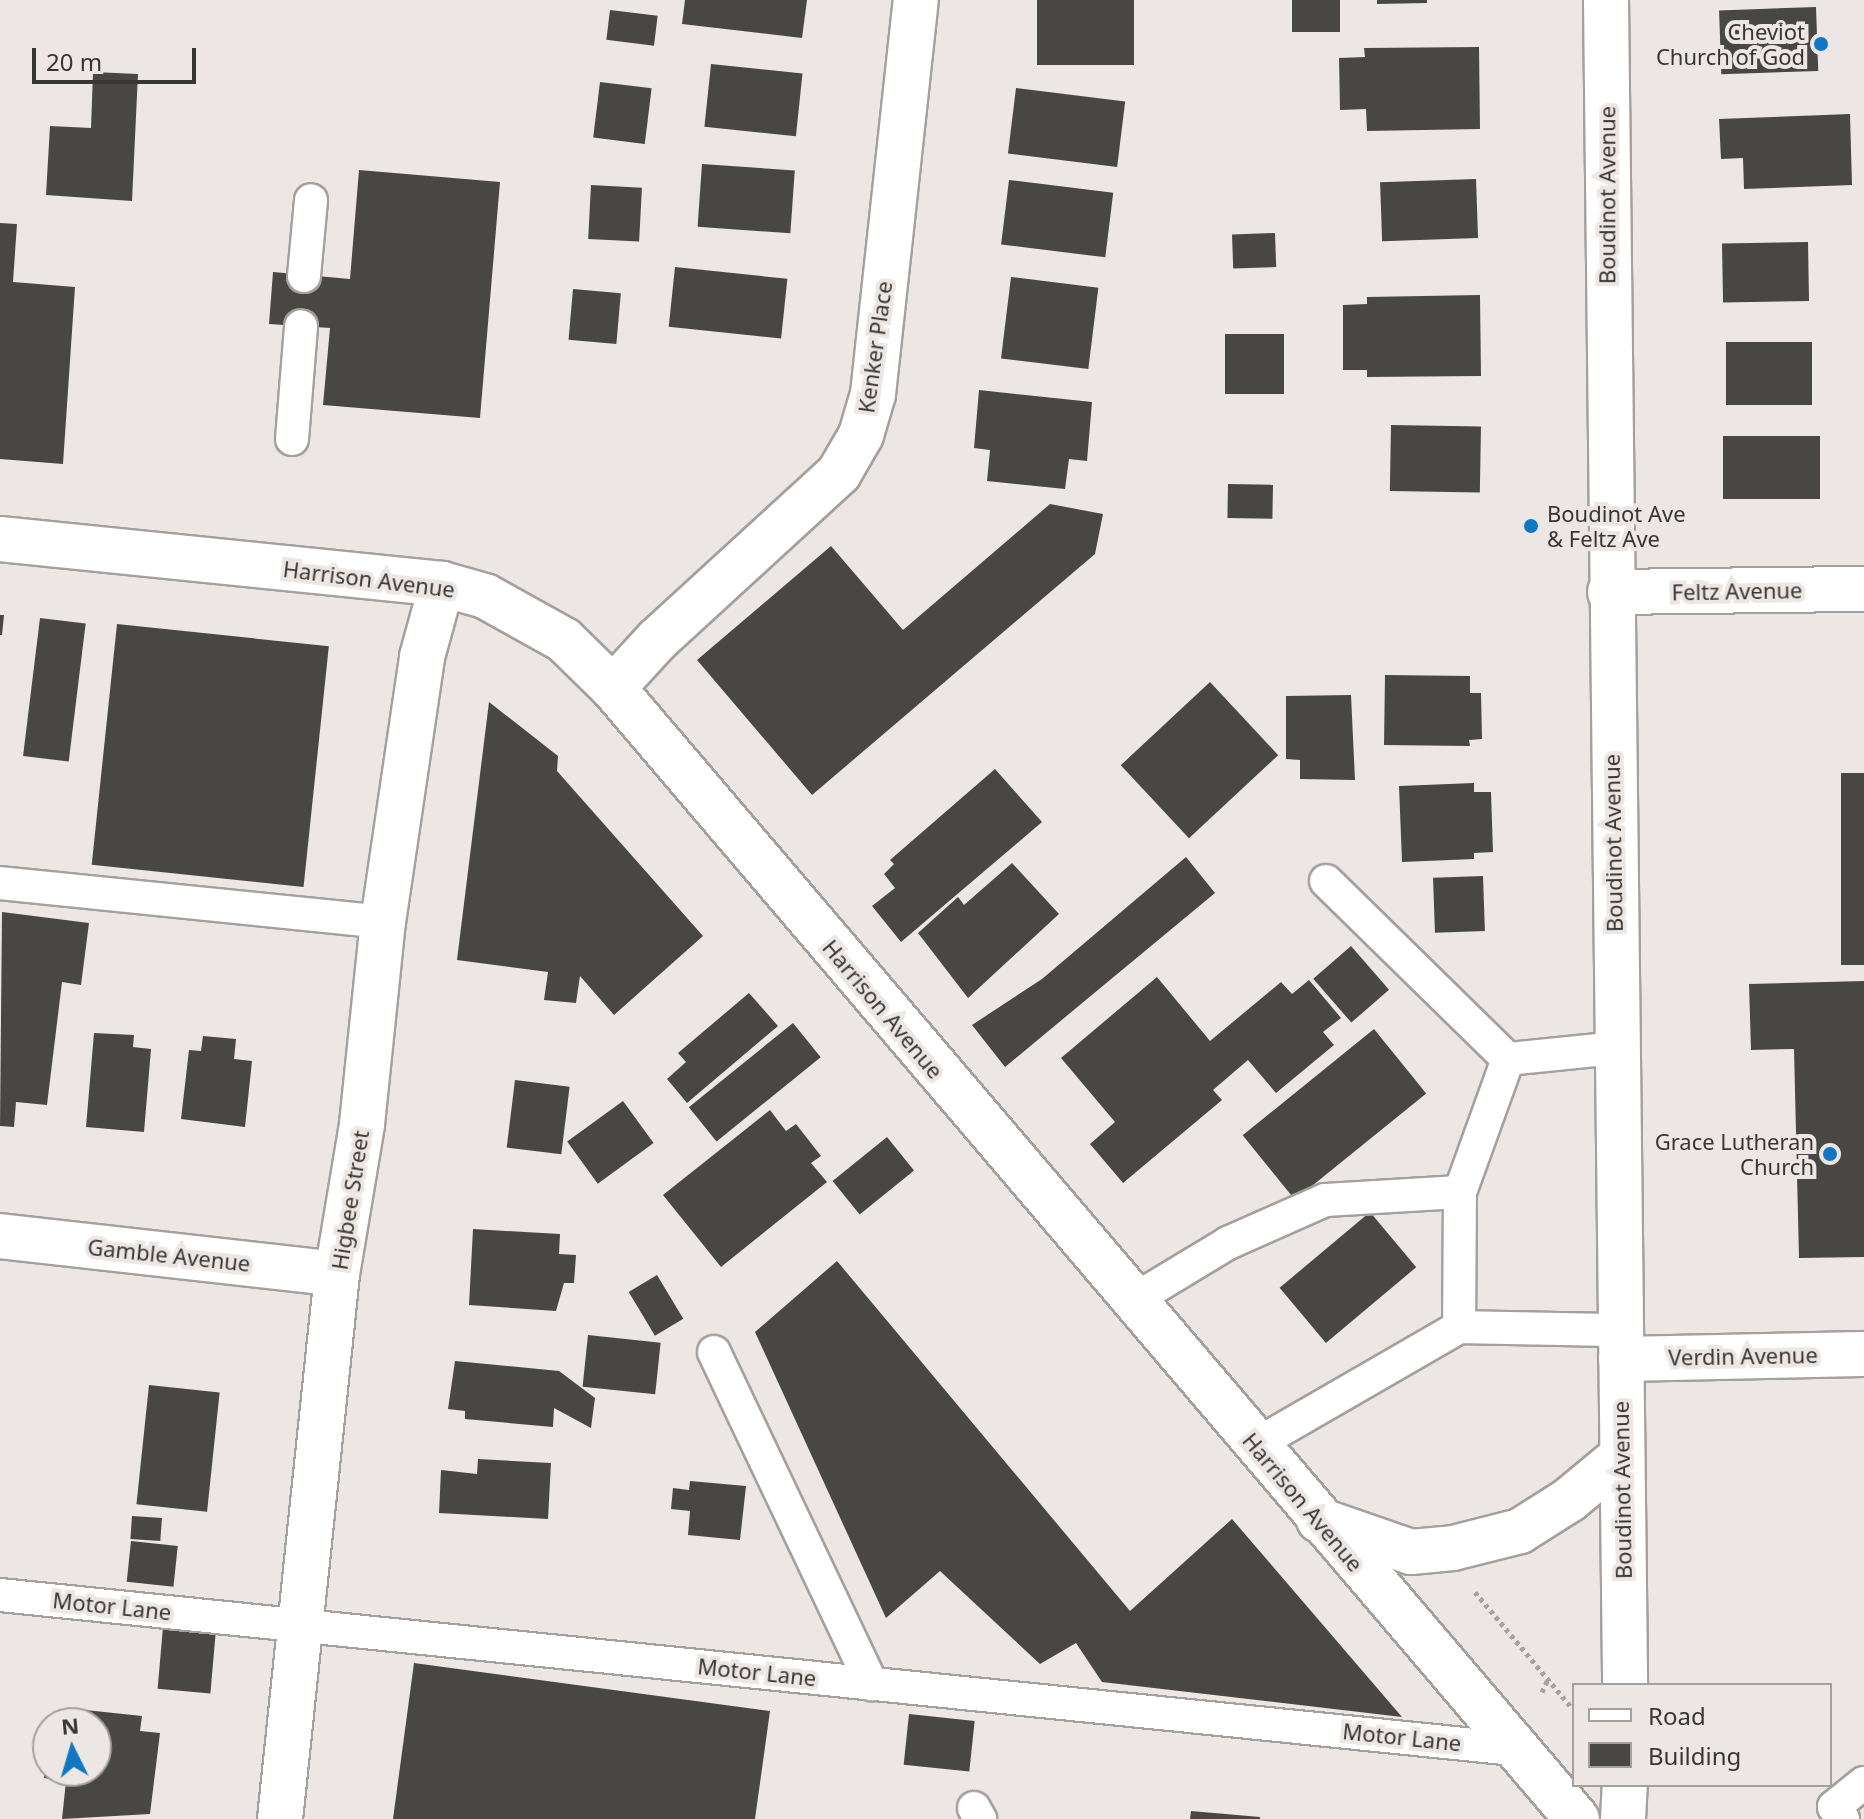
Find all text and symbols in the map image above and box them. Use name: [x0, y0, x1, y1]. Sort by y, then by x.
place label: Cheviot Church of God: [1656, 18, 1805, 70]
scale bar: [36, 32, 200, 82]
marker: Cheviot Church of God: [1812, 35, 1830, 53]
text: 20 m: [46, 45, 102, 78]
street label: Boudinot Avenue: [1594, 106, 1620, 284]
street label: Kenker Place: [853, 279, 897, 415]
place label: Boudinot Ave & Feltz Ave: [1547, 500, 1686, 552]
marker: Boudinot Ave & Feltz Ave: [1522, 517, 1540, 535]
street label: Harrison Avenue: [282, 555, 456, 603]
street label: Feltz Avenue: [1671, 577, 1803, 605]
street label: Boudinot Avenue: [1598, 754, 1628, 932]
street label: Harrison Avenue: [817, 934, 949, 1084]
street label: Higbee Street: [326, 1128, 374, 1272]
place label: Grace Lutheran Church: [1655, 1128, 1814, 1180]
marker: Grace Lutheran Church: [1821, 1145, 1839, 1163]
street label: Gamble Avenue: [86, 1233, 252, 1277]
street label: Verdin Avenue: [1668, 1341, 1818, 1371]
street label: Boudinot Avenue: [1607, 1401, 1637, 1579]
street label: Harrison Avenue: [1237, 1427, 1369, 1577]
street label: Motor Lane: [51, 1587, 173, 1625]
street label: Motor Lane: [696, 1653, 818, 1691]
legend: [1572, 1683, 1832, 1787]
text: Road: [1648, 1699, 1706, 1732]
north arrow: [32, 1707, 112, 1787]
text: N: [60, 1709, 80, 1741]
street label: Motor Lane: [1341, 1718, 1463, 1756]
text: Building: [1648, 1739, 1741, 1772]

